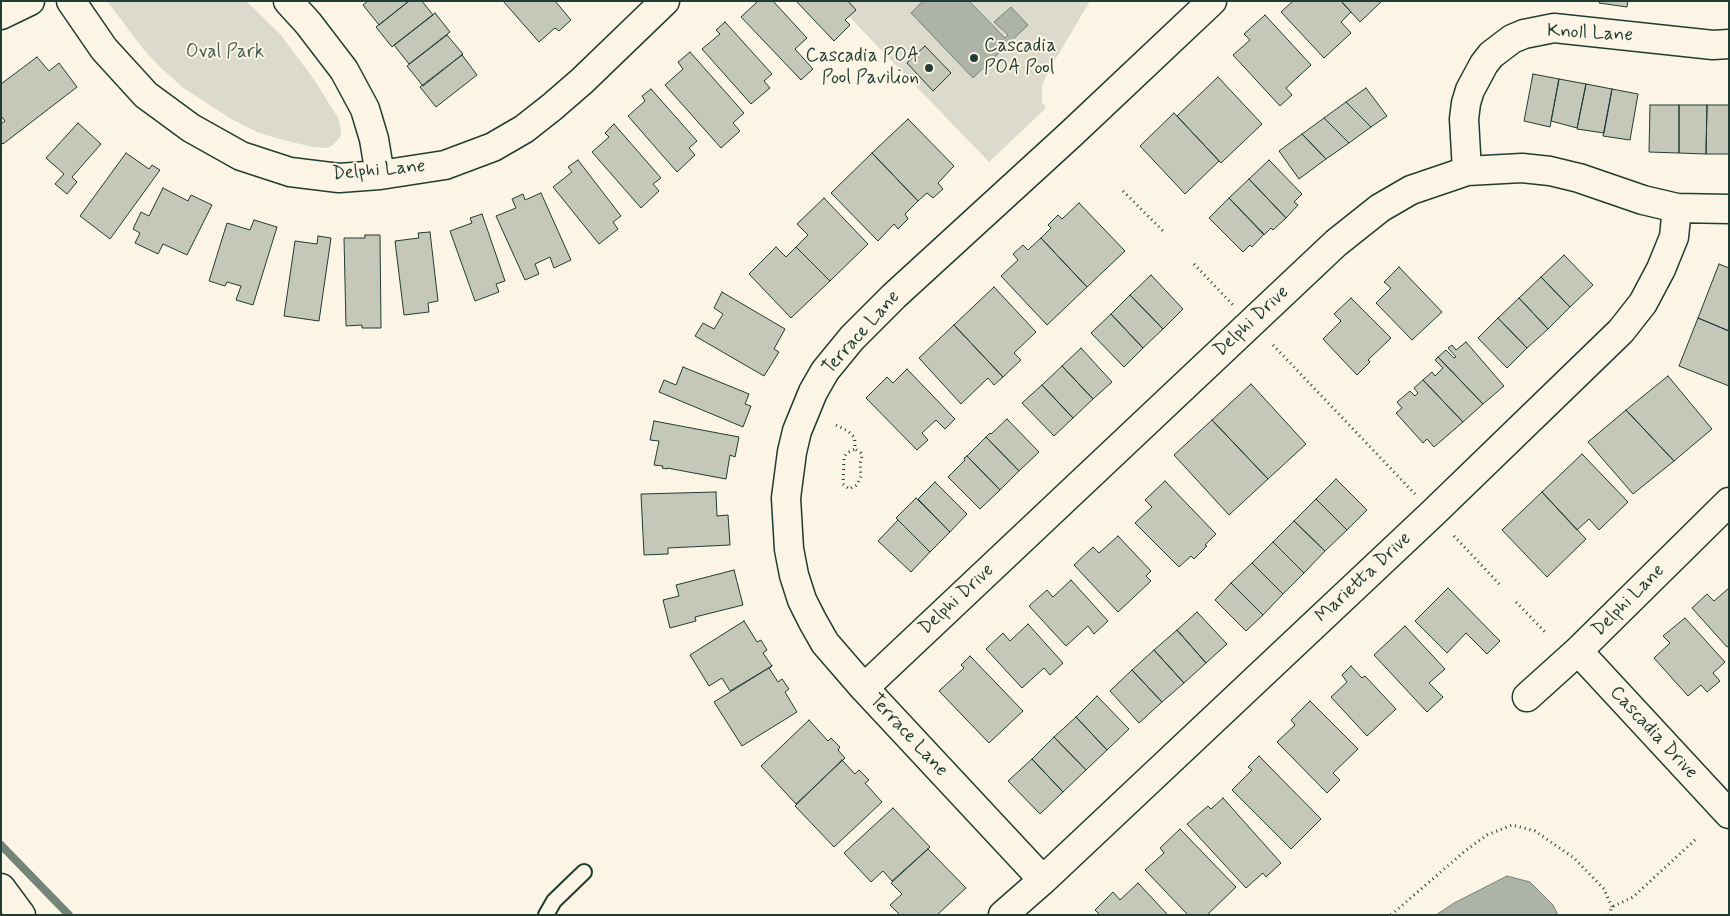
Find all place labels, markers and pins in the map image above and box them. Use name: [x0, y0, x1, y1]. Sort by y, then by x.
place label: Cascadia POA Pool: [984, 36, 1056, 80]
place label: Cascadia POA Pool Pavilion: [806, 46, 919, 90]
marker: Cascadia POA Pool: [968, 52, 980, 64]
marker: Cascadia POA Pool Pavilion: [923, 62, 935, 74]

